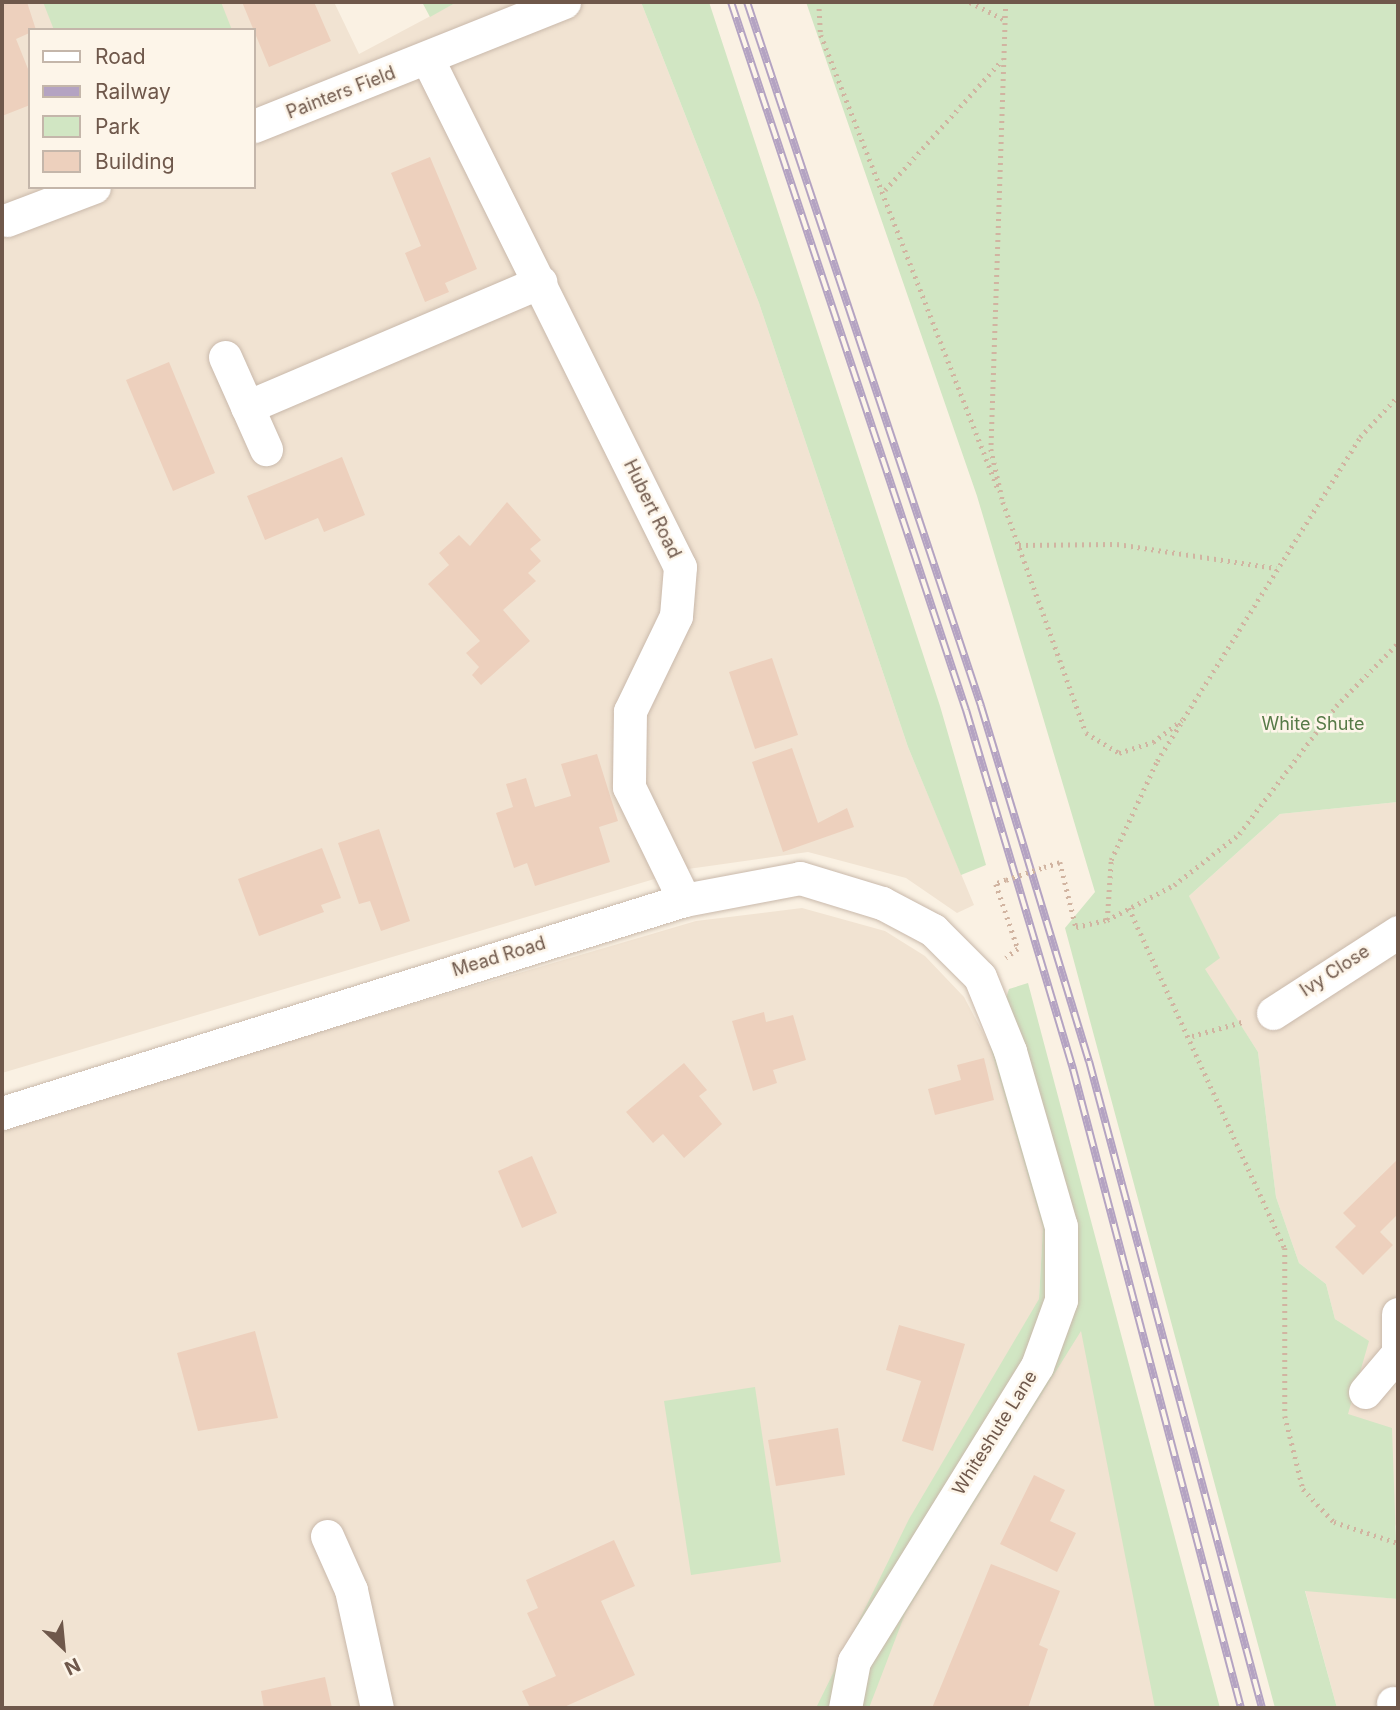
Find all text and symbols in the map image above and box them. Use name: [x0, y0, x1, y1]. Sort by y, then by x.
legend: [28, 28, 256, 189]
text: Road: [95, 44, 146, 69]
street label: Painters Field: [283, 62, 399, 124]
text: Railway: [95, 79, 171, 104]
text: Park: [95, 114, 140, 139]
text: Building: [95, 149, 175, 174]
street label: Hubert Road: [619, 456, 685, 562]
park label: White Shute: [1261, 713, 1365, 735]
street label: Mead Road: [450, 933, 548, 981]
street label: Ivy Close: [1296, 941, 1374, 1001]
street label: Whiteshute Lane: [948, 1367, 1042, 1499]
north arrow: [28, 1612, 98, 1682]
text: N: [61, 1653, 84, 1680]

